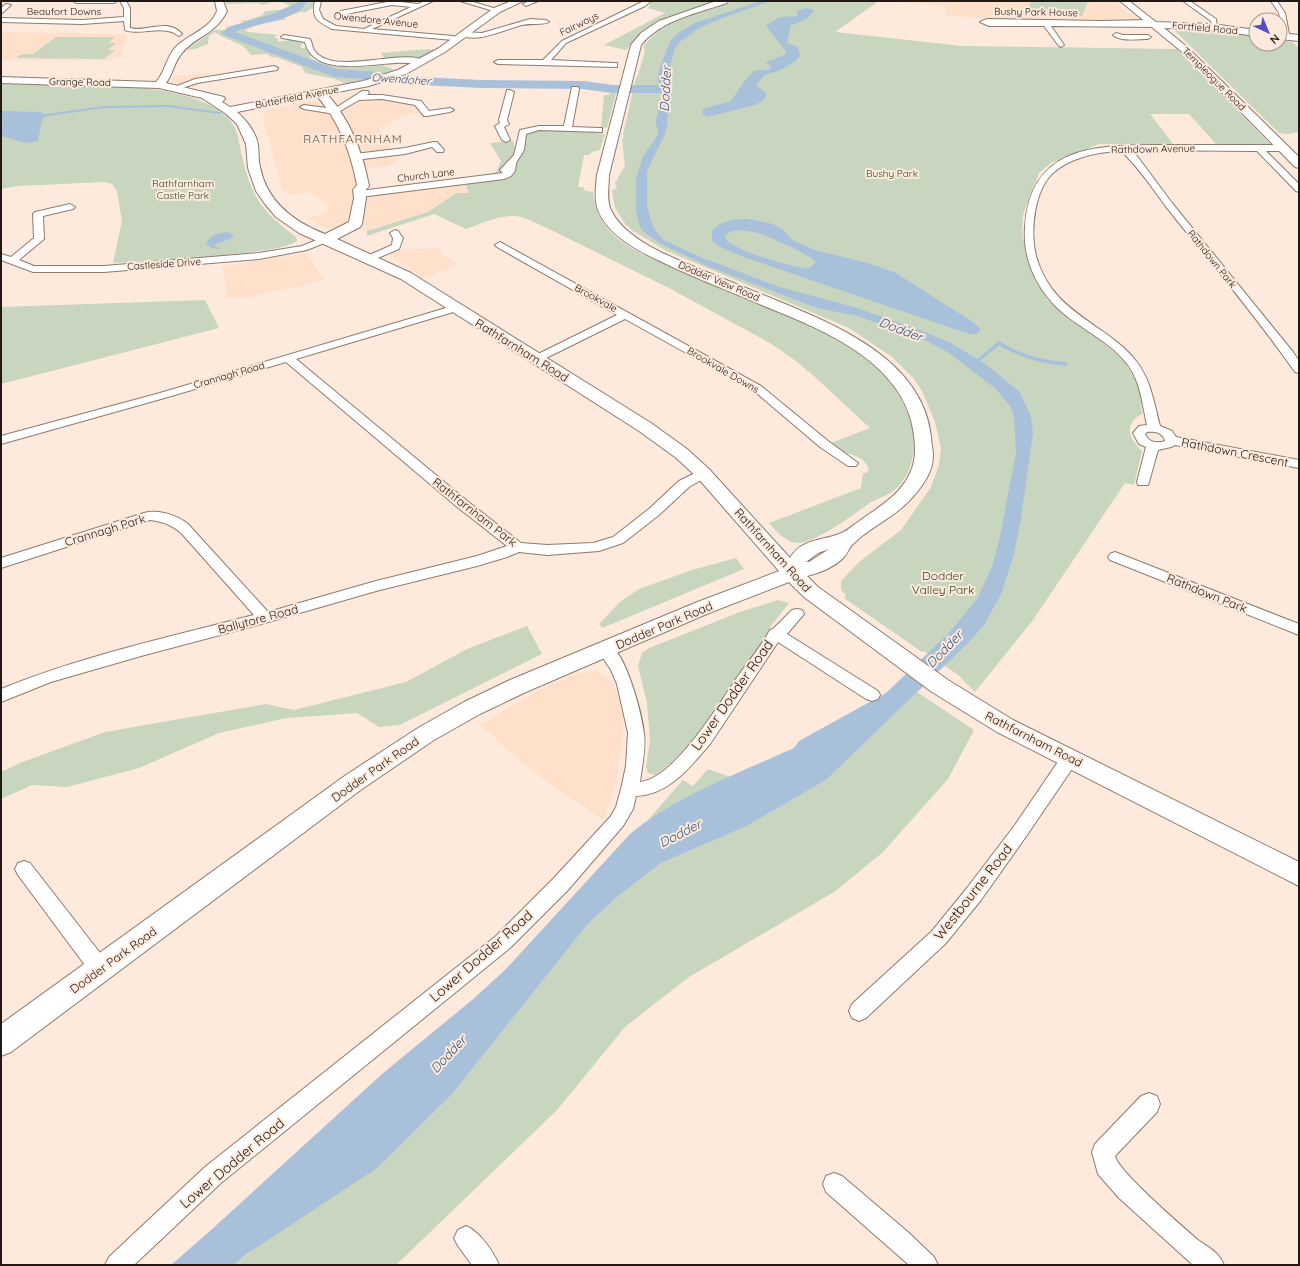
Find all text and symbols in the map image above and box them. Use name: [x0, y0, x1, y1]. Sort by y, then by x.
street label: Beaufort Downs: [27, 5, 101, 18]
street label: Bushy Park House: [994, 5, 1079, 19]
street label: Owendore Avenue: [333, 9, 419, 31]
street label: Fairways: [557, 9, 601, 39]
north arrow: [1248, 12, 1288, 52]
street label: Fortfield Road: [1172, 19, 1238, 37]
text: N: [1267, 31, 1283, 47]
street label: Templeogue Road: [1179, 44, 1249, 114]
water label: Dodder: [656, 64, 674, 112]
water label: Owendoher: [371, 70, 433, 88]
street label: Grange Road: [49, 75, 111, 89]
street label: Butterfield Avenue: [254, 82, 340, 111]
district label: RATHFARNHAM: [303, 131, 403, 146]
street label: Rathdown Avenue: [1111, 142, 1196, 156]
street label: Church Lane: [396, 165, 456, 185]
park label: Bushy Park: [866, 167, 918, 180]
park label: Rathfarnham Castle Park: [152, 177, 214, 202]
street label: Rathdown Park: [1185, 227, 1239, 291]
street label: Castleside Drive: [127, 255, 202, 273]
street label: Dodder View Road: [676, 258, 762, 304]
street label: Brookvale: [572, 281, 620, 315]
water label: Dodder: [877, 313, 927, 345]
street label: Rathfarnham Road: [472, 315, 572, 385]
street label: Brookvale Downs: [685, 344, 761, 396]
street label: Crannagh Road: [192, 359, 266, 391]
street label: Rathdown Crescent: [1180, 434, 1290, 470]
street label: Rathfarnham Park: [430, 474, 520, 550]
street label: Rathfarnham Road: [731, 505, 815, 595]
street label: Crannagh Park: [63, 511, 147, 549]
park label: Dodder Valley Park: [912, 568, 974, 597]
street label: Rathdown Park: [1165, 570, 1249, 616]
street label: Dodder Park Road: [613, 598, 715, 652]
street label: Ballytore Road: [216, 601, 300, 637]
water label: Dodder: [922, 626, 967, 671]
street label: Lower Dodder Road: [687, 636, 777, 754]
street label: Rathfarnham Road: [983, 708, 1085, 770]
street label: Dodder Park Road: [328, 733, 422, 805]
water label: Dodder: [656, 815, 706, 850]
street label: Westbourne Road: [930, 840, 1016, 944]
street label: Lower Dodder Road: [426, 906, 536, 1006]
street label: Dodder Park Road: [67, 923, 159, 997]
water label: Dodder: [427, 1030, 471, 1076]
street label: Lower Dodder Road: [176, 1114, 288, 1212]

